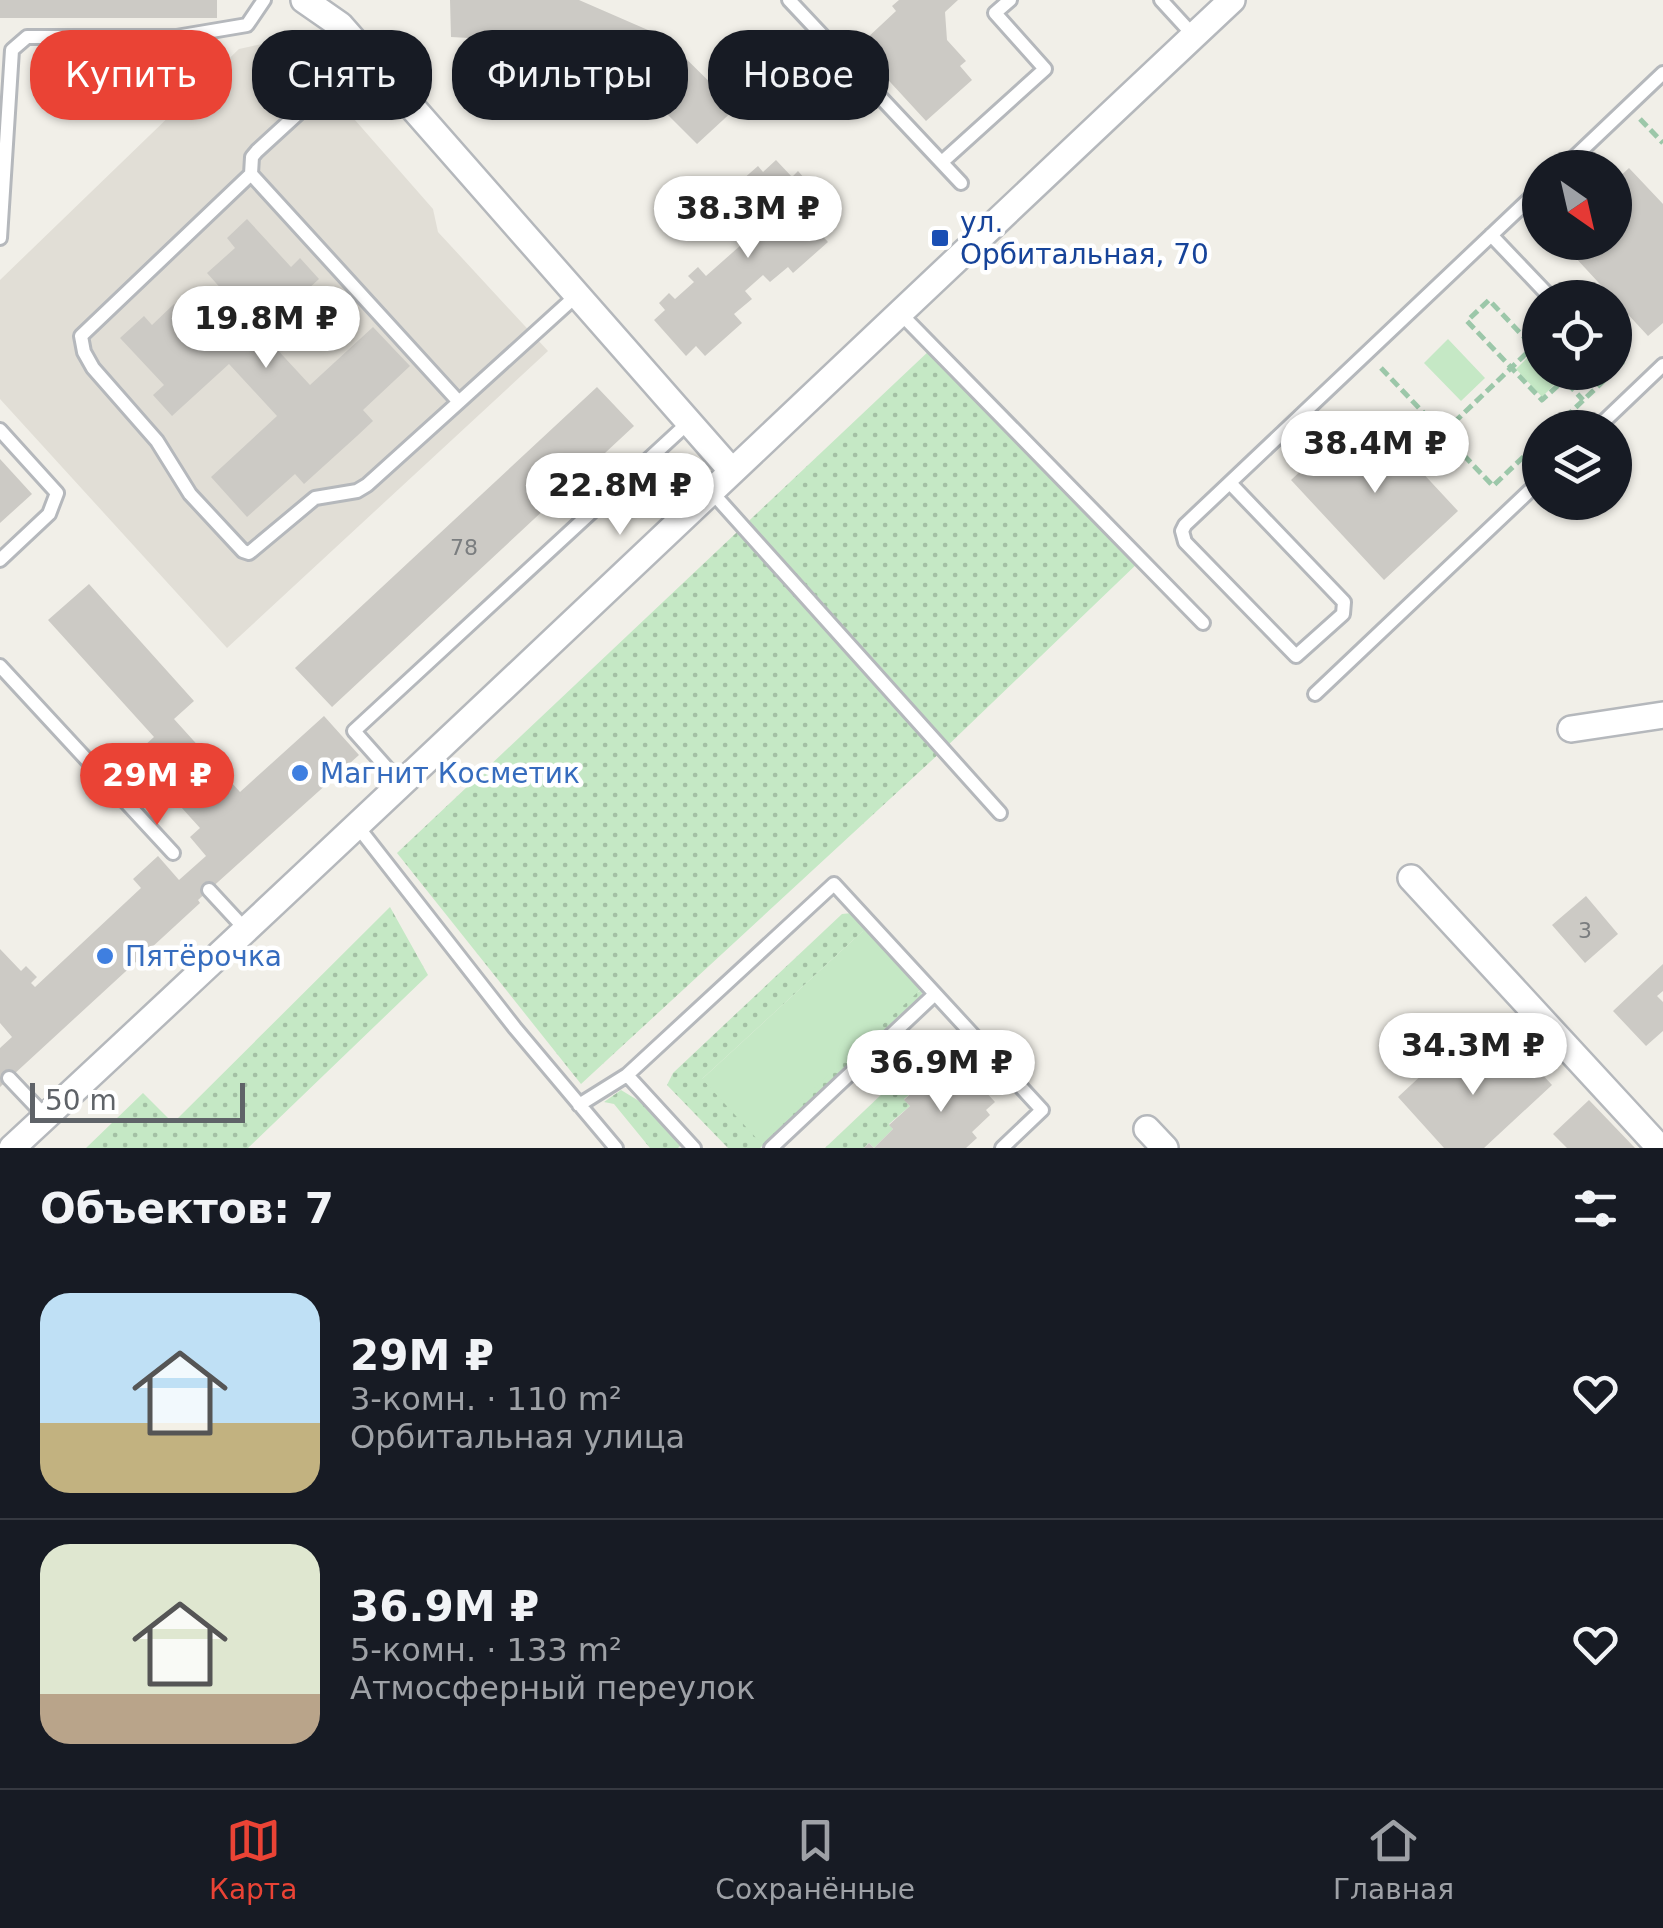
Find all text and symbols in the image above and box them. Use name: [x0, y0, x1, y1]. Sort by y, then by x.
chip: Купить: [30, 30, 232, 120]
chip: Снять: [252, 30, 432, 120]
chip: Фильтры: [452, 30, 688, 120]
chip: Новое: [708, 30, 889, 120]
north arrow: [1522, 150, 1632, 260]
map controls: [1522, 150, 1632, 520]
pin: 38.3M ₽: [656, 176, 840, 261]
text: 38.3M ₽: [676, 189, 820, 227]
place label: ул. Орбитальная, 70: [960, 206, 1209, 271]
marker: ул. Орбитальная, 70: [929, 227, 951, 249]
button: locate: [1522, 280, 1632, 390]
pin: 19.8M ₽: [174, 286, 358, 371]
text: 19.8M ₽: [194, 299, 338, 337]
button: layers: [1522, 410, 1632, 520]
pin: 38.4M ₽: [1283, 411, 1467, 496]
text: 38.4M ₽: [1303, 424, 1447, 462]
pin: 22.8M ₽: [528, 453, 712, 538]
text: 22.8M ₽: [548, 466, 692, 504]
house number: 78: [450, 535, 478, 560]
pin: 29M ₽: [87, 743, 227, 828]
text: 29M ₽: [102, 756, 212, 794]
place label: Магнит Косметик: [320, 757, 580, 790]
marker: Магнит Косметик: [289, 762, 311, 784]
house number: 3: [1578, 918, 1592, 943]
place label: Пятёрочка: [125, 940, 282, 973]
marker: Пятёрочка: [94, 945, 116, 967]
pin: 34.3M ₽: [1381, 1013, 1565, 1098]
text: 34.3M ₽: [1401, 1026, 1545, 1064]
pin: 36.9M ₽: [849, 1030, 1033, 1115]
text: 36.9M ₽: [869, 1043, 1013, 1081]
scale bar: [30, 1078, 245, 1122]
text: 50 m: [45, 1084, 117, 1117]
icon: filters: [1568, 1181, 1623, 1236]
text: Объектов: 7: [40, 1184, 334, 1233]
text: 29M ₽: [350, 1331, 494, 1380]
icon: home: [120, 1333, 240, 1453]
icon: heart: [1568, 1366, 1623, 1421]
text: 3-комн. · 110 m²: [350, 1380, 622, 1418]
text: Орбитальная улица: [350, 1418, 685, 1456]
text: 36.9M ₽: [350, 1582, 539, 1631]
icon: home: [120, 1584, 240, 1704]
icon: heart: [1568, 1617, 1623, 1672]
text: 5-комн. · 133 m²: [350, 1631, 622, 1669]
text: Атмосферный переулок: [350, 1669, 755, 1707]
tab: Карта: [209, 1813, 297, 1906]
tab: Сохранённые: [715, 1813, 915, 1906]
tab: Главная: [1333, 1813, 1454, 1906]

